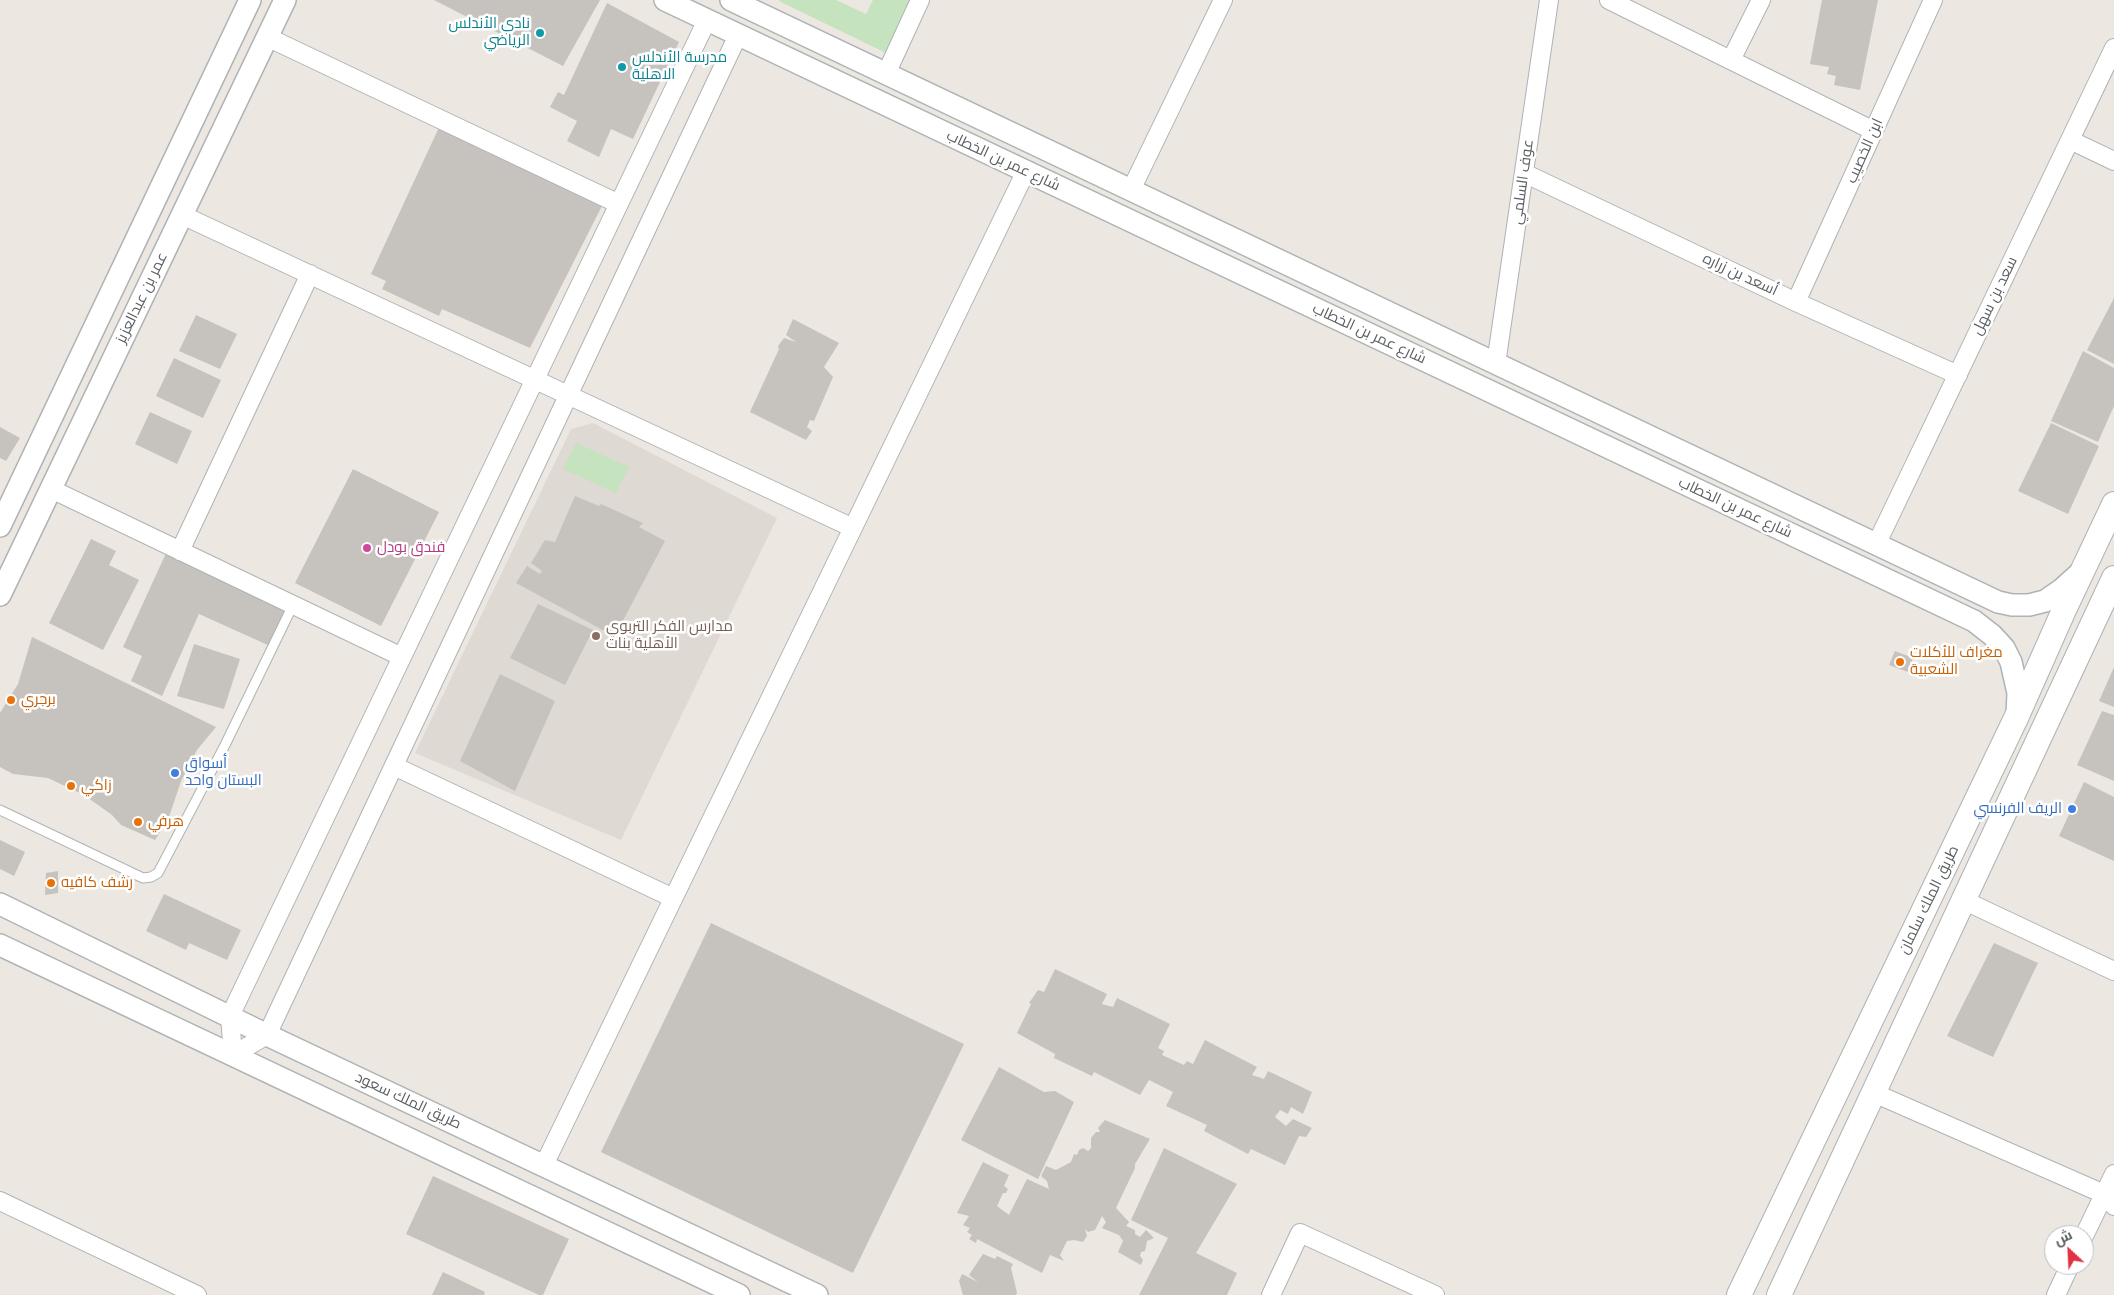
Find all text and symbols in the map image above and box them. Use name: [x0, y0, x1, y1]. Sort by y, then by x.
place label: نادي الأندلس الرياضي: [448, 15, 530, 50]
marker: نادي الأندلس الرياضي: [534, 27, 546, 39]
place label: مدرسة الأندلس الاهلية: [632, 49, 727, 84]
marker: مدرسة الأندلس الاهلية: [616, 61, 628, 73]
street label: ابن الخصيب: [1843, 116, 1887, 186]
street label: شارع عمر بن الخطاب: [943, 127, 1063, 195]
street label: عوف السلمي: [1508, 138, 1538, 226]
street label: عمر بن عبدالعزيز: [112, 250, 172, 346]
street label: أسعد بن زراره: [1700, 250, 1780, 300]
street label: سعد بن سهل: [1968, 254, 2022, 338]
street label: شارع عمر بن الخطاب: [1309, 300, 1429, 368]
street label: شارع عمر بن الخطاب: [1675, 474, 1795, 542]
place label: فندق بودل: [377, 539, 445, 557]
marker: فندق بودل: [361, 542, 373, 554]
place label: مدارس الفكر التربوي الأهلية بنات: [606, 618, 733, 653]
marker: مدارس الفكر التربوي الأهلية بنات: [590, 630, 602, 642]
place label: مغراف للأكلات الشعبية: [1910, 644, 2003, 679]
marker: مغراف للأكلات الشعبية: [1894, 656, 1906, 668]
place label: برجري: [21, 691, 56, 709]
marker: برجري: [5, 694, 17, 706]
place label: أسواق البستان واحد: [185, 755, 262, 790]
marker: أسواق البستان واحد: [169, 767, 181, 779]
place label: زاكي: [81, 777, 112, 795]
marker: زاكي: [65, 780, 77, 792]
place label: الريف الفرنسي: [1974, 800, 2062, 818]
marker: الريف الفرنسي: [2066, 803, 2078, 815]
place label: هرفي: [148, 813, 184, 831]
marker: هرفي: [132, 816, 144, 828]
street label: طريق الملك سلمان: [1895, 843, 1963, 957]
place label: رشف كافيه: [61, 874, 133, 892]
marker: رشف كافيه: [45, 877, 57, 889]
street label: طريق الملك سعود: [352, 1069, 464, 1133]
north arrow: [2044, 1225, 2094, 1275]
text: ش: [2051, 1225, 2075, 1249]

